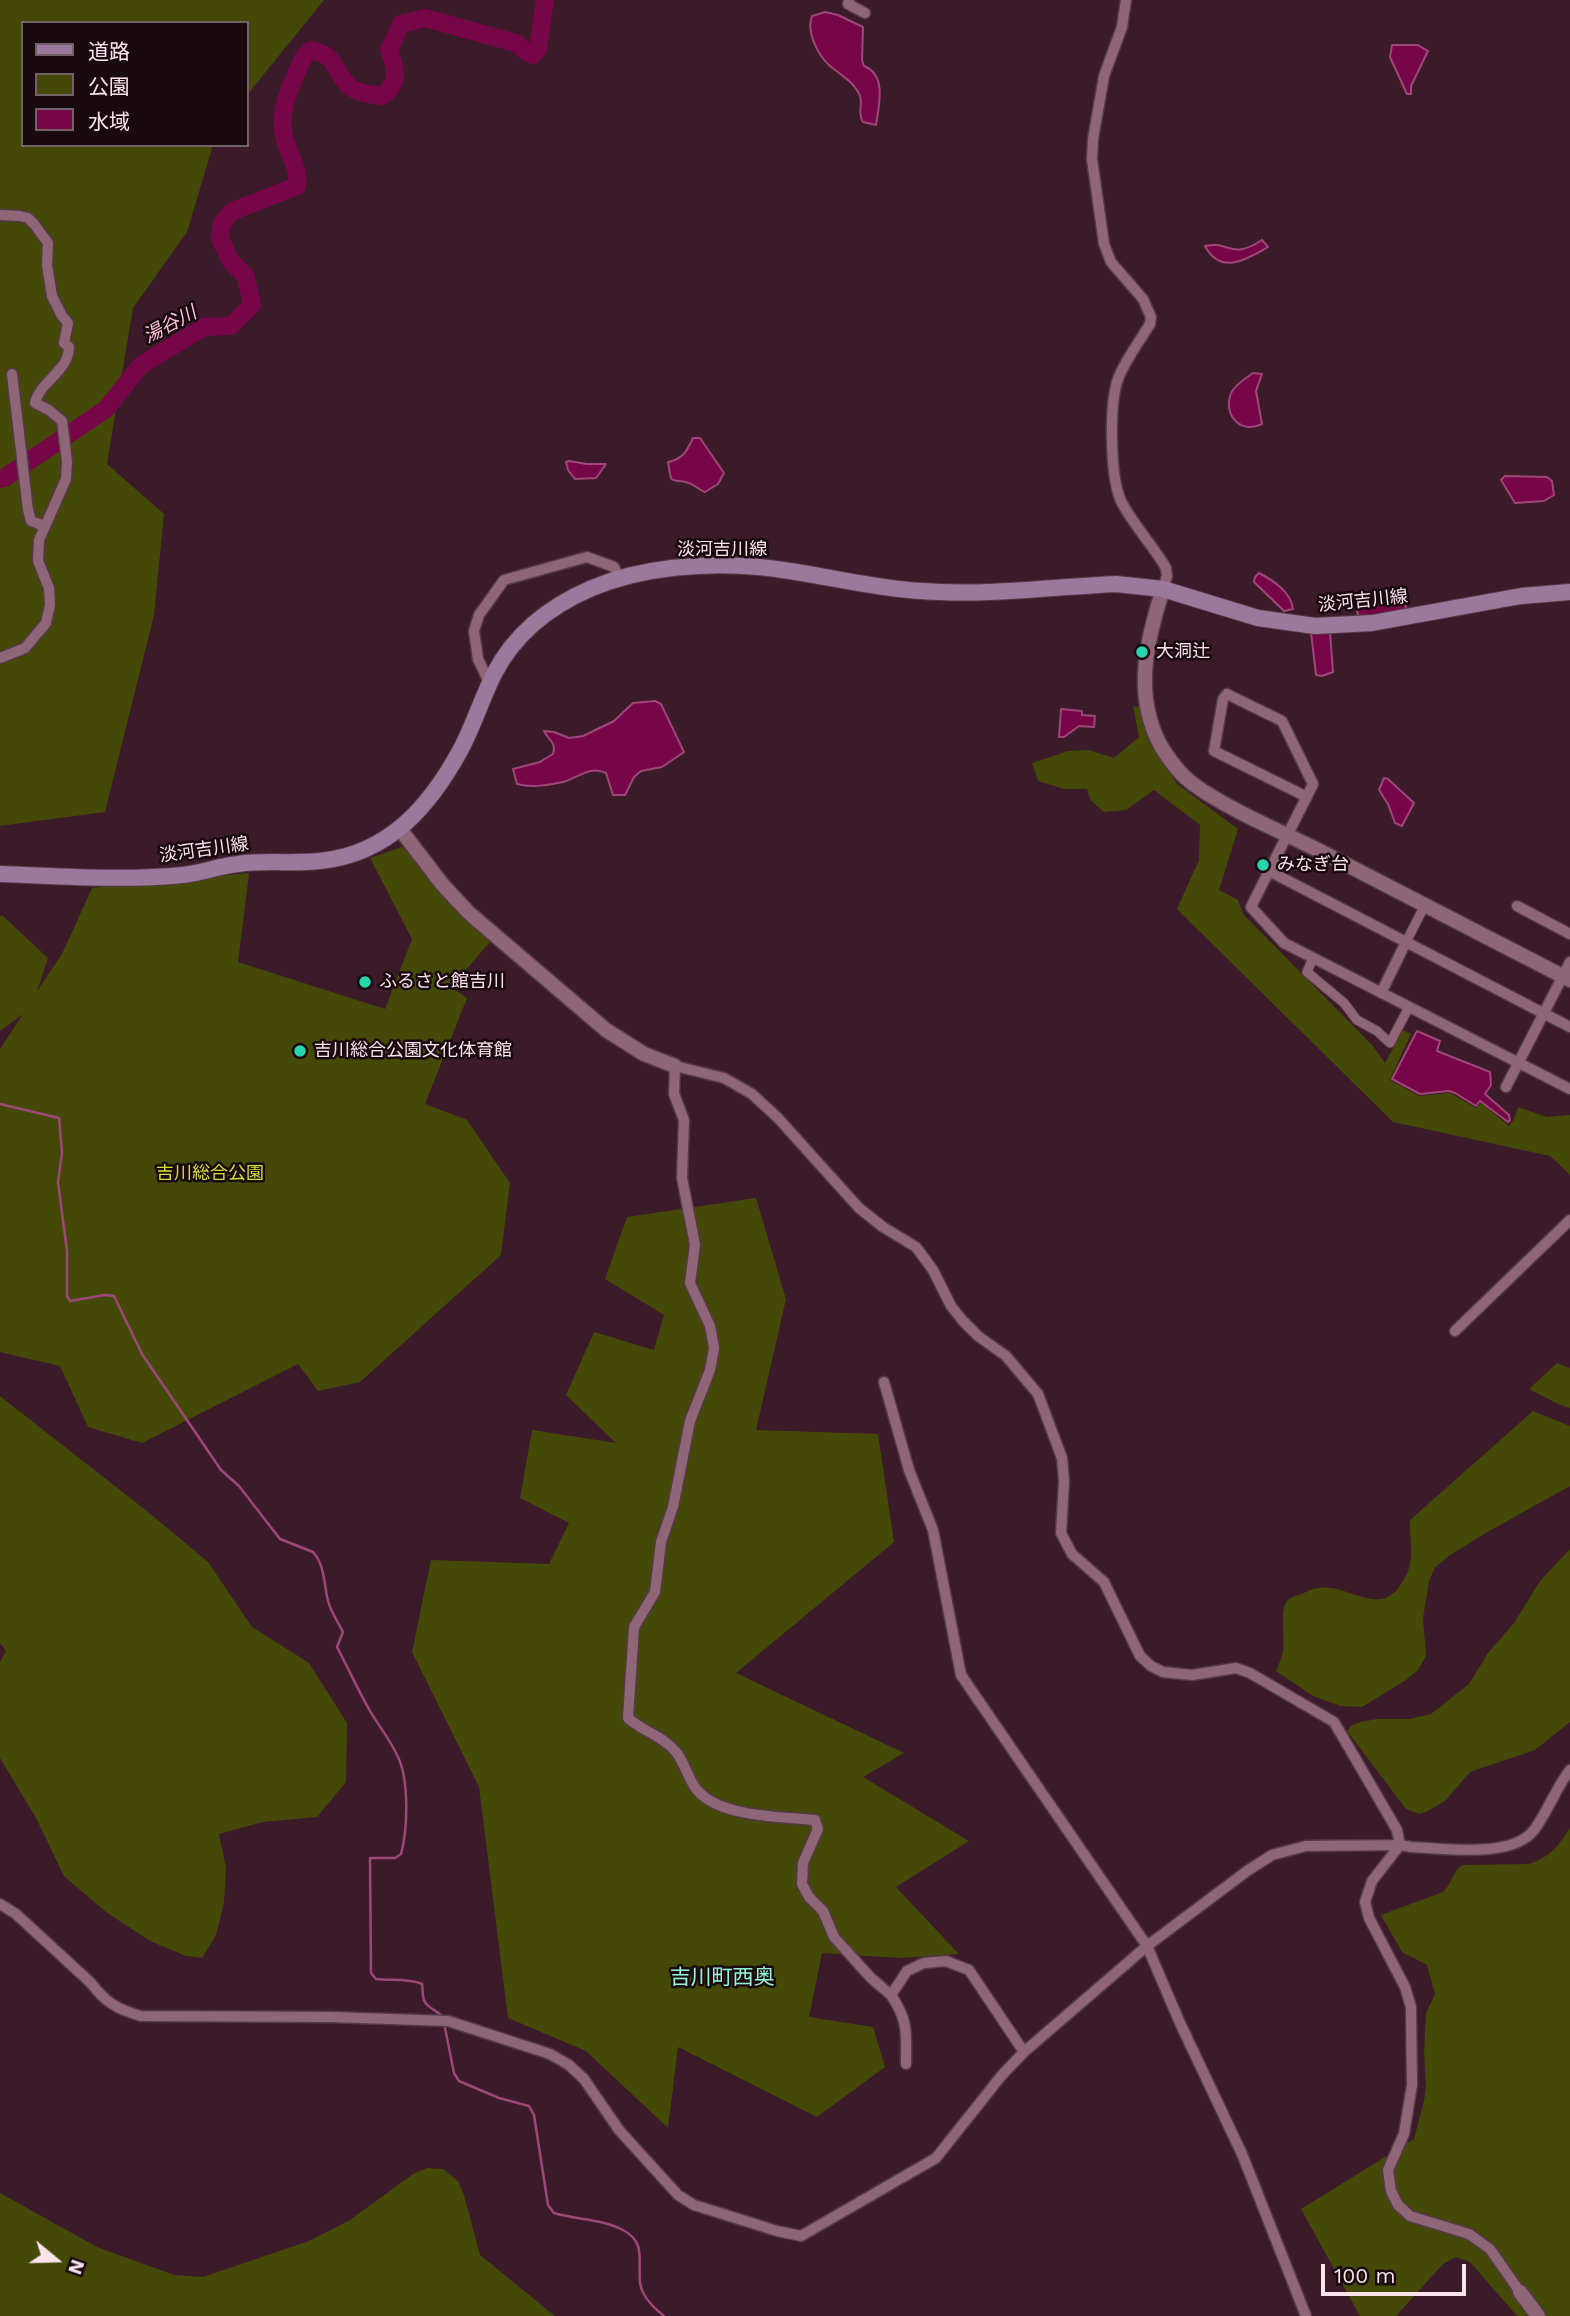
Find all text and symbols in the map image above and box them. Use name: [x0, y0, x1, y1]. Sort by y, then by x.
legend: [21, 21, 248, 147]
text: 道路: [88, 39, 130, 64]
text: 公園: [88, 74, 130, 99]
text: 水域: [88, 109, 130, 134]
water label: 湯谷川: [139, 302, 201, 348]
street label: 淡河吉川線: [677, 539, 767, 561]
street label: 淡河吉川線: [1317, 586, 1409, 616]
place label: 大洞辻: [1156, 641, 1210, 663]
marker: 大洞辻: [1134, 644, 1150, 660]
street label: 淡河吉川線: [158, 833, 250, 867]
place label: みなぎ台: [1277, 854, 1349, 876]
marker: みなぎ台: [1255, 857, 1271, 873]
place label: ふるさと館吉川: [379, 971, 505, 993]
marker: ふるさと館吉川: [357, 974, 373, 990]
place label: 吉川総合公園文化体育館: [314, 1040, 512, 1062]
marker: 吉川総合公園文化体育館: [292, 1043, 308, 1059]
park label: 吉川総合公園: [156, 1163, 264, 1185]
district label: 吉川町西奥: [670, 1965, 774, 1991]
north arrow: [21, 2225, 91, 2295]
scale bar: [1325, 2250, 1470, 2294]
text: N: [63, 2257, 89, 2277]
text: 100 m: [1334, 2263, 1396, 2288]

